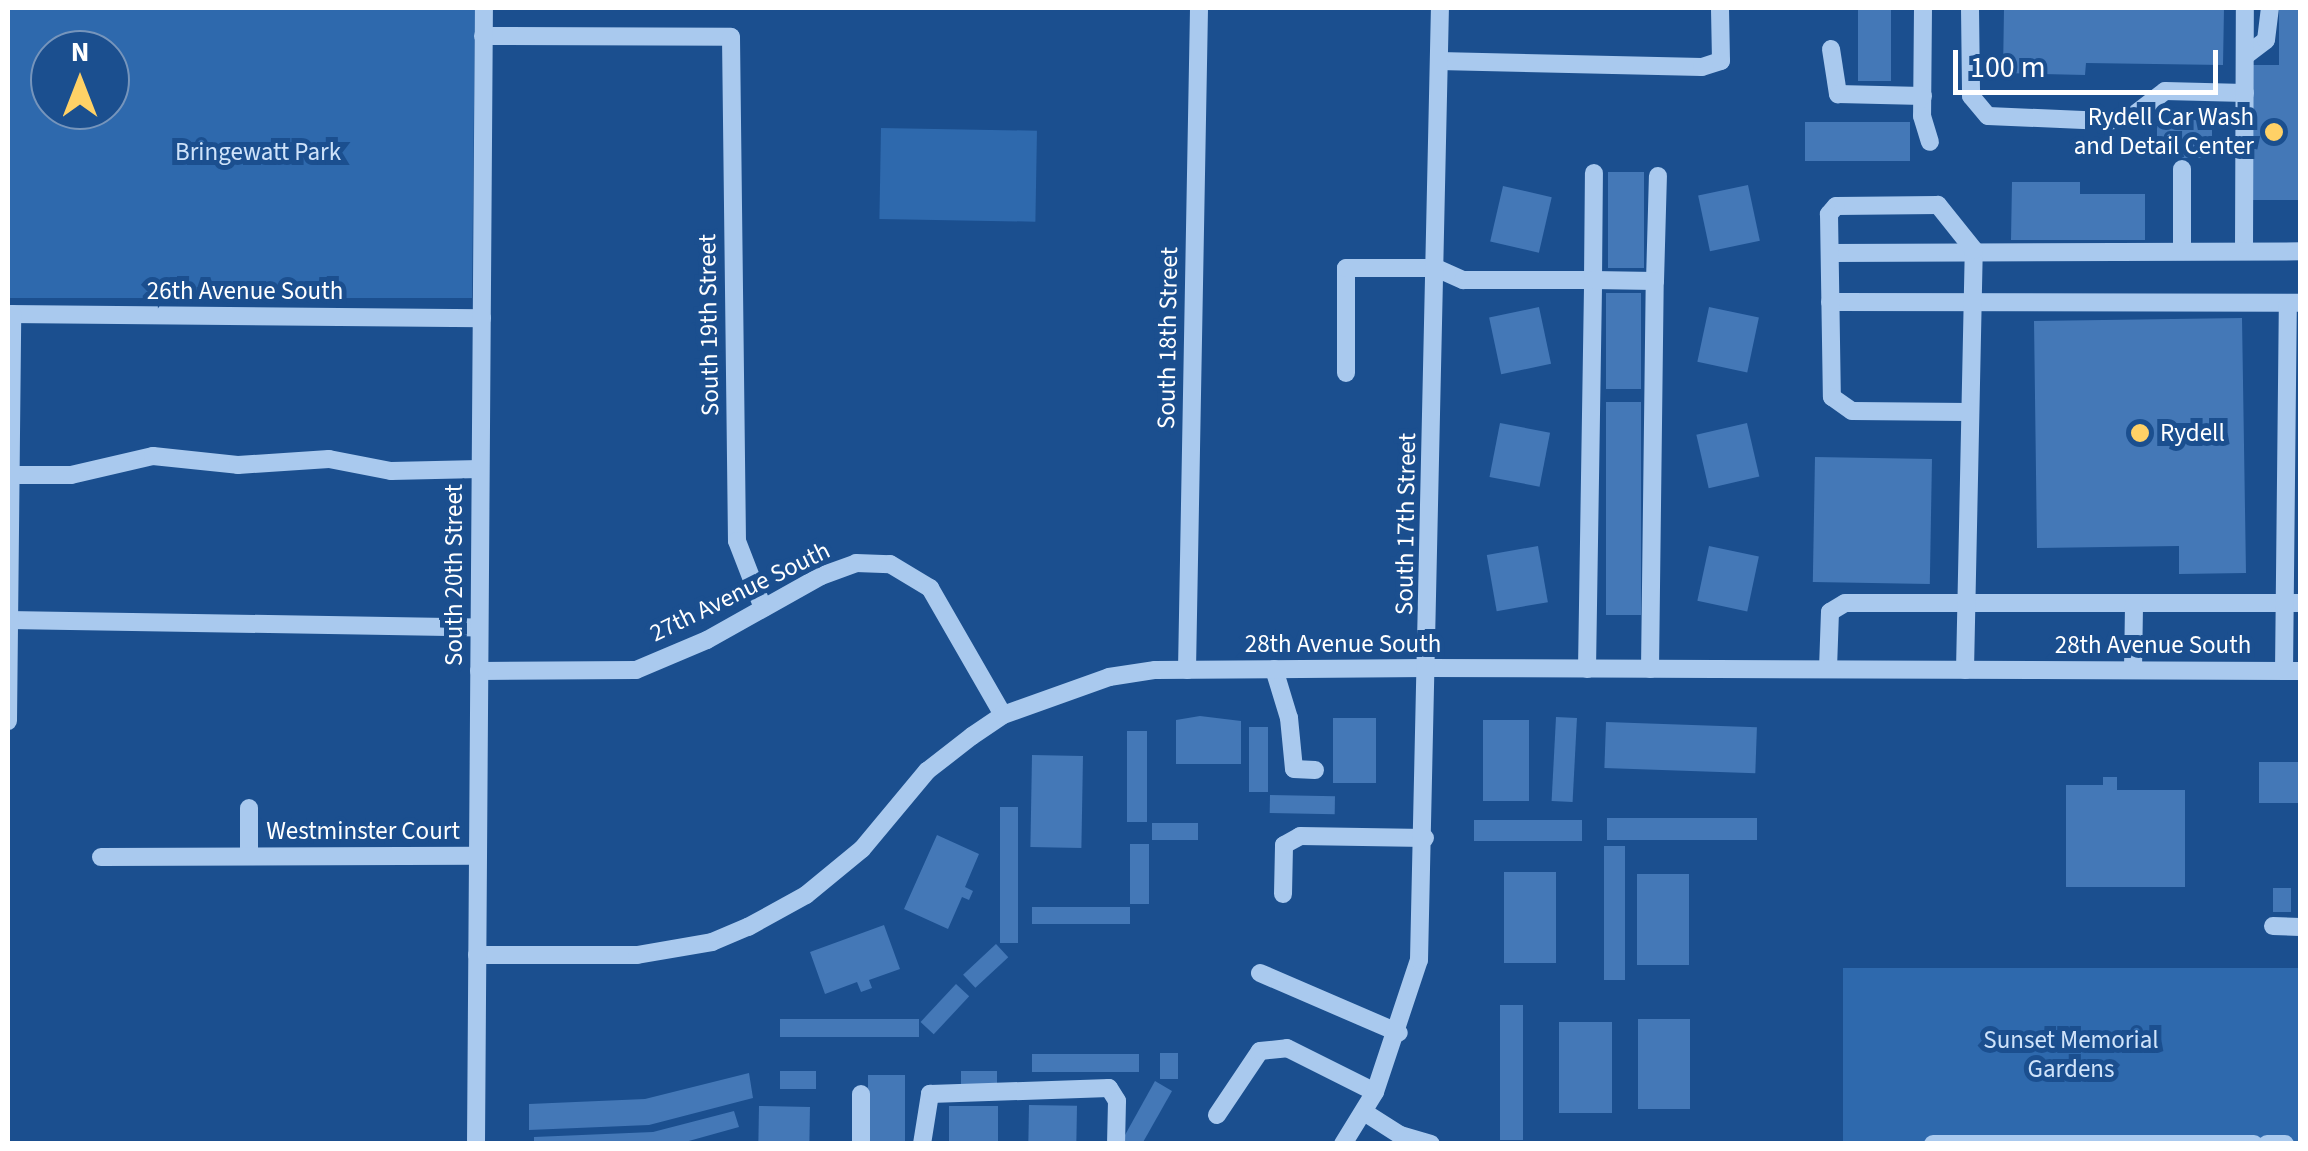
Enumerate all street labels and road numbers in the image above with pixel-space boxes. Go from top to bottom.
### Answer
street label: South 19th Street [692,234,726,416]
street label: South 18th Street [1151,247,1185,429]
street label: 26th Avenue South [147,276,343,306]
street label: South 17th Street [1389,433,1423,615]
street label: South 20th Street [439,484,469,666]
street label: 27th Avenue South [645,535,835,649]
street label: 28th Avenue South [1245,629,1441,659]
street label: 28th Avenue South [2055,630,2251,660]
street label: Westminster Court [266,816,460,846]

